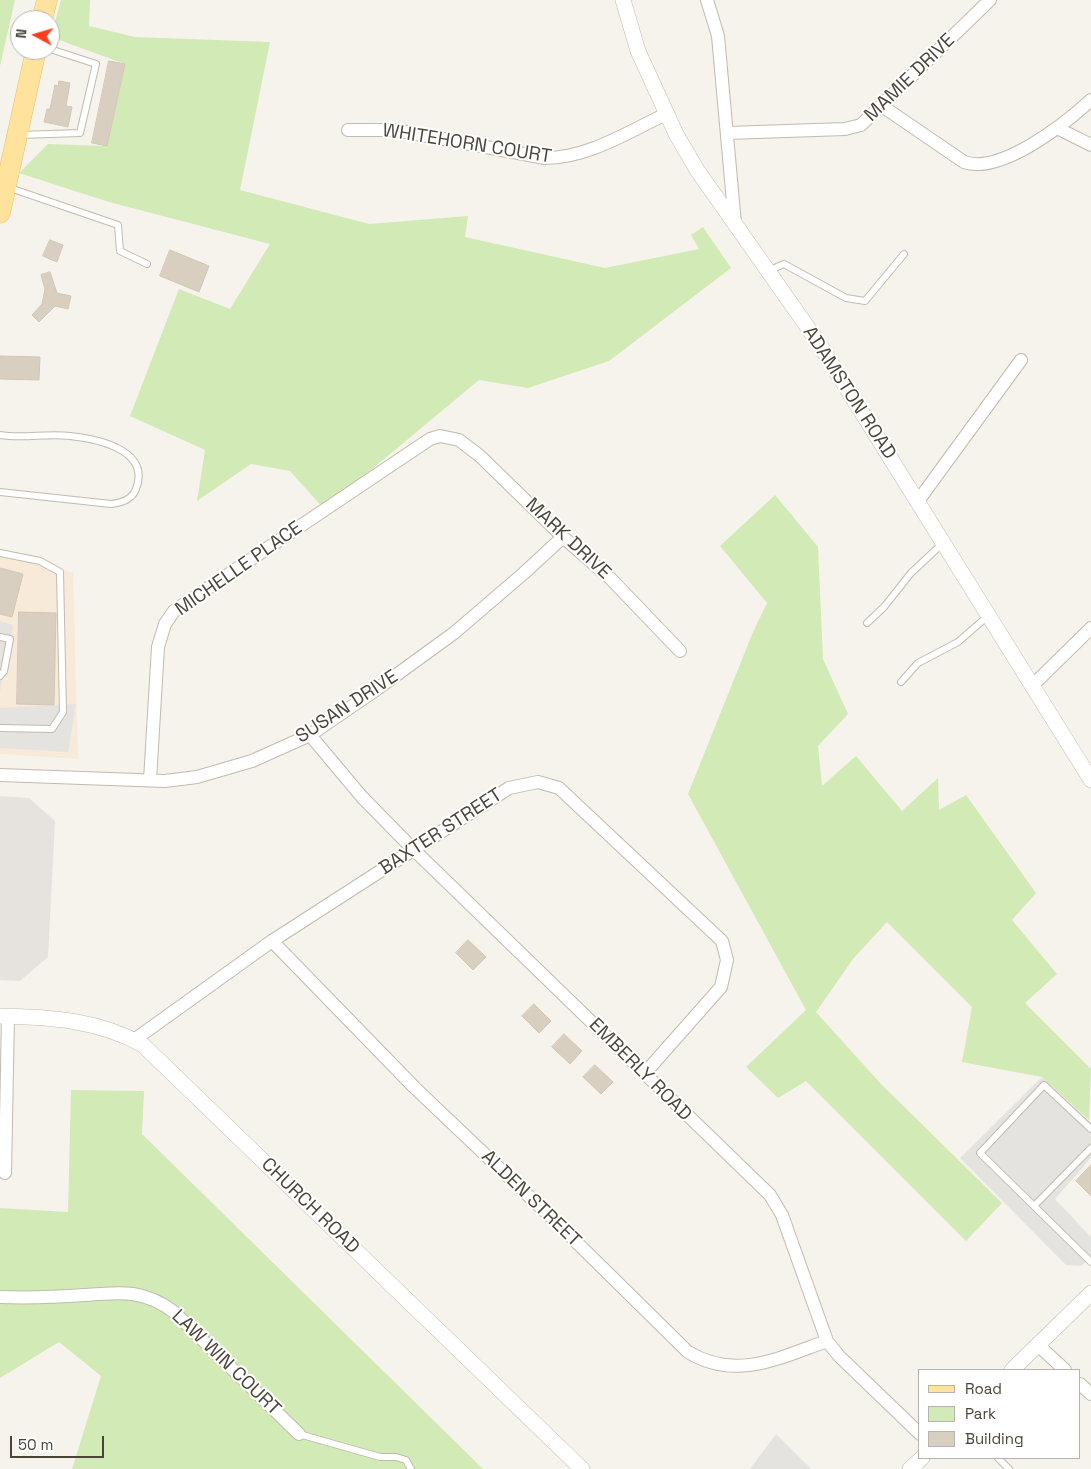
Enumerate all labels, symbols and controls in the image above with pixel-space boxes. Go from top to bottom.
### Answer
north arrow [10,10,60,60]
text: N [12,28,31,39]
street label: MAMIE DRIVE [860,29,960,127]
street label: WHITEHORN COURT [381,119,553,169]
street label: ADAMSTON ROAD [798,322,900,464]
street label: MARK DRIVE [521,494,615,584]
street label: MICHELLE PLACE [171,517,307,621]
street label: SUSAN DRIVE [292,666,402,748]
street label: BAXTER STREET [375,784,507,880]
street label: EMBERLY ROAD [584,1014,696,1126]
street label: ALDEN STREET [476,1146,586,1252]
street label: CHURCH ROAD [256,1153,364,1259]
street label: LAW WIN COURT [167,1305,285,1421]
legend [918,1369,1081,1459]
text: Road [965,1379,1002,1398]
text: Park [965,1404,996,1423]
scale bar [12,1426,106,1458]
text: Building [965,1429,1024,1448]
text: 50 m [18,1435,53,1454]

